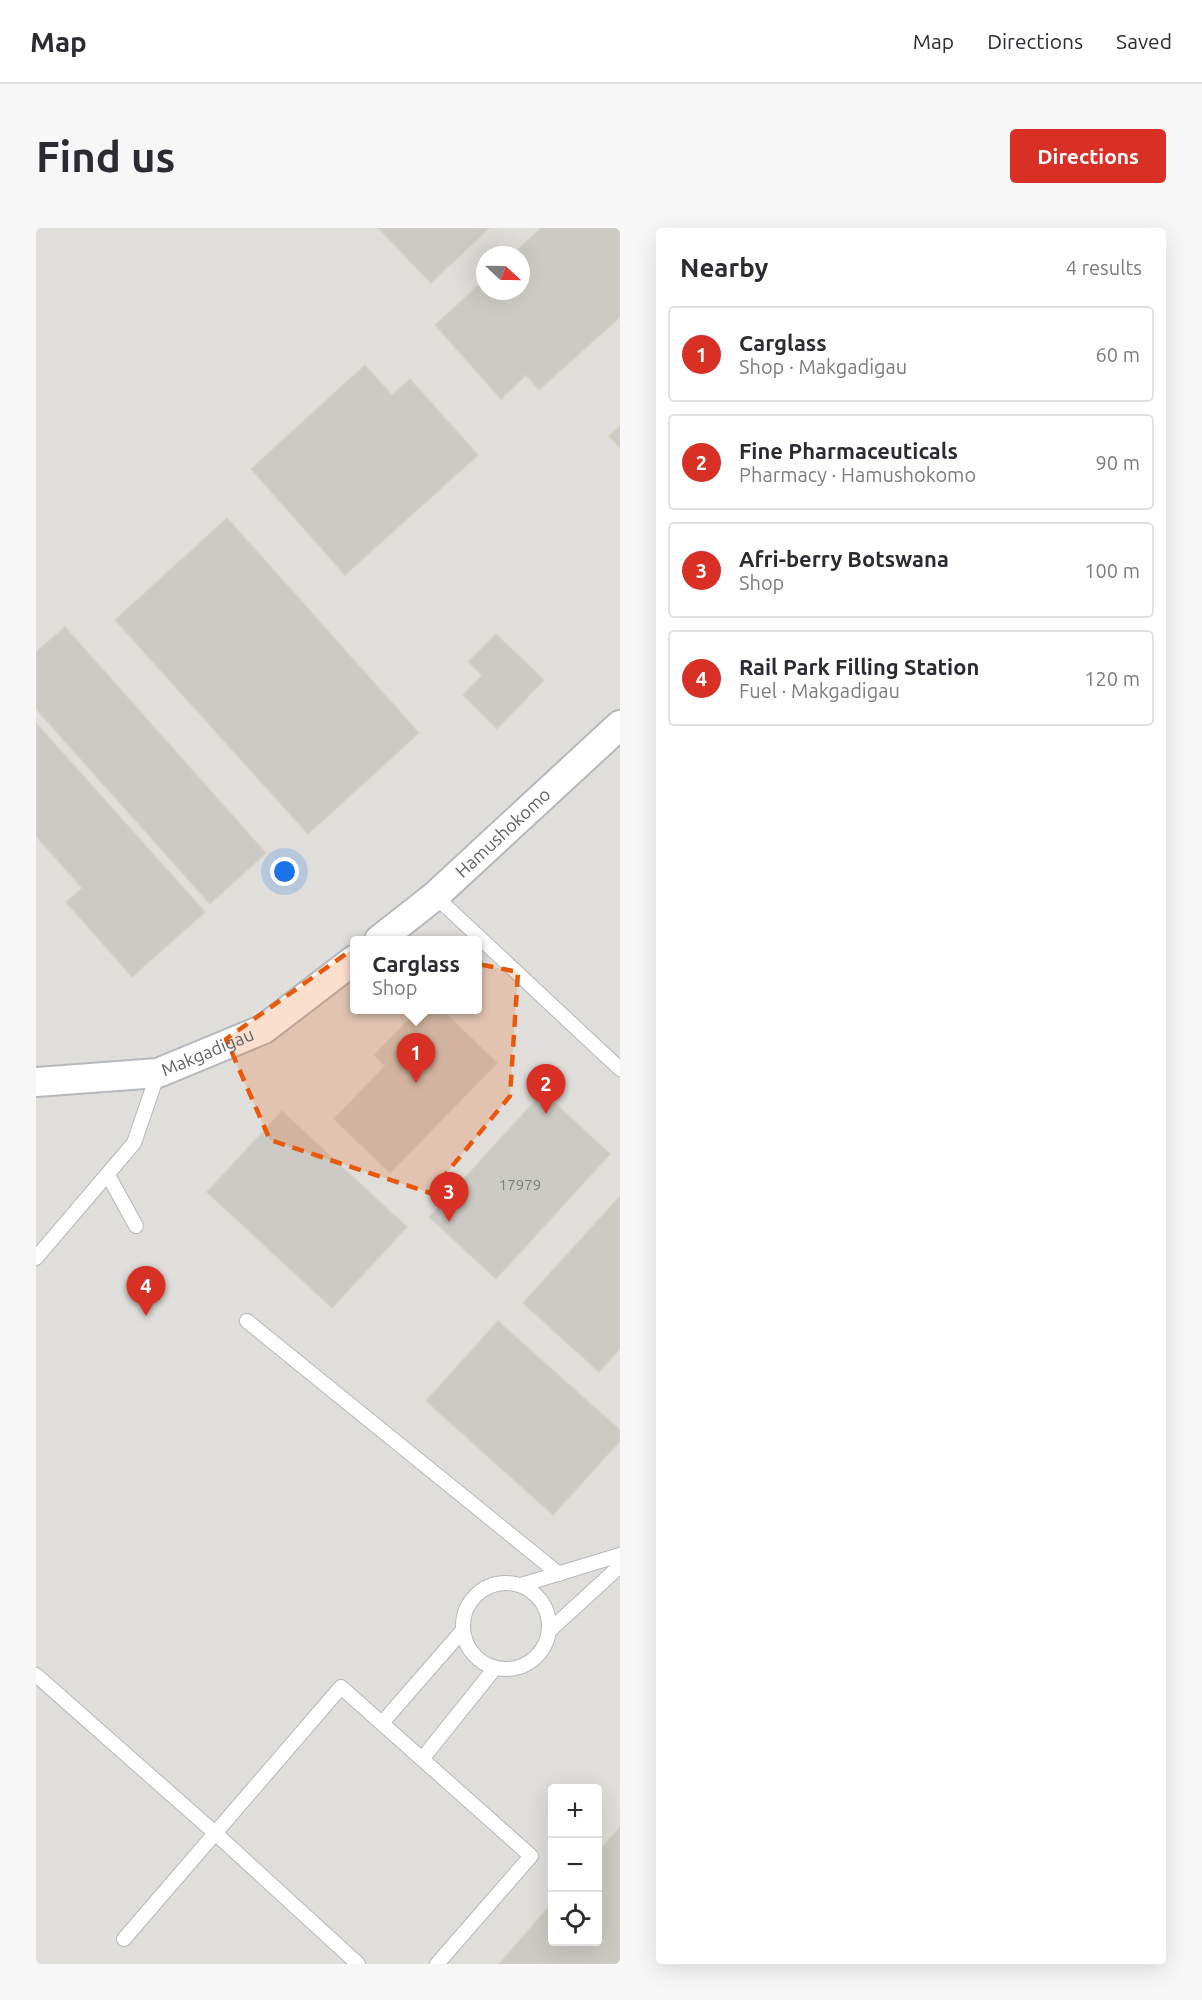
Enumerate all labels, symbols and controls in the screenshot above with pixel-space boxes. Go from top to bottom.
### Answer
text: Map [30,26,87,57]
text: Map [913,29,954,53]
text: Directions [987,29,1083,53]
text: Saved [1116,29,1172,53]
button: Directions [1010,129,1166,183]
text: Find us [36,133,175,180]
north arrow [476,246,530,300]
text: Nearby [680,253,768,282]
text: 4 results [1066,256,1142,279]
text: Carglass [739,330,827,355]
text: 1 [696,343,707,366]
text: 60 m [1096,343,1140,366]
text: Shop · Makgadigau [739,355,907,378]
text: Fine Pharmaceuticals [739,438,958,463]
text: 2 [696,451,707,474]
text: 90 m [1096,451,1140,474]
text: Pharmacy · Hamushokomo [739,463,976,486]
text: Afri-berry Botswana [739,546,949,571]
text: 3 [696,559,707,582]
text: 100 m [1084,559,1140,582]
text: Shop [739,571,784,594]
text: Rail Park Filling Station [739,654,979,679]
text: 4 [696,667,707,690]
text: 120 m [1084,667,1140,690]
text: Fuel · Makgadigau [739,679,900,702]
street label: Hamushokomo [451,784,554,881]
your location [270,857,299,886]
popup [350,936,482,1014]
text: Carglass [372,951,460,976]
text: Shop [372,976,417,999]
street label: Makgadigau [158,1023,256,1080]
pin: 1 [396,1034,436,1083]
pin: 2 [526,1064,566,1114]
pin: 3 [430,1172,468,1222]
house number: 17979 [499,1176,541,1193]
pin: 4 [126,1266,166,1316]
map controls [548,1784,602,1946]
button: + [548,1784,602,1838]
button: − [548,1838,602,1892]
button: locate [548,1892,602,1946]

